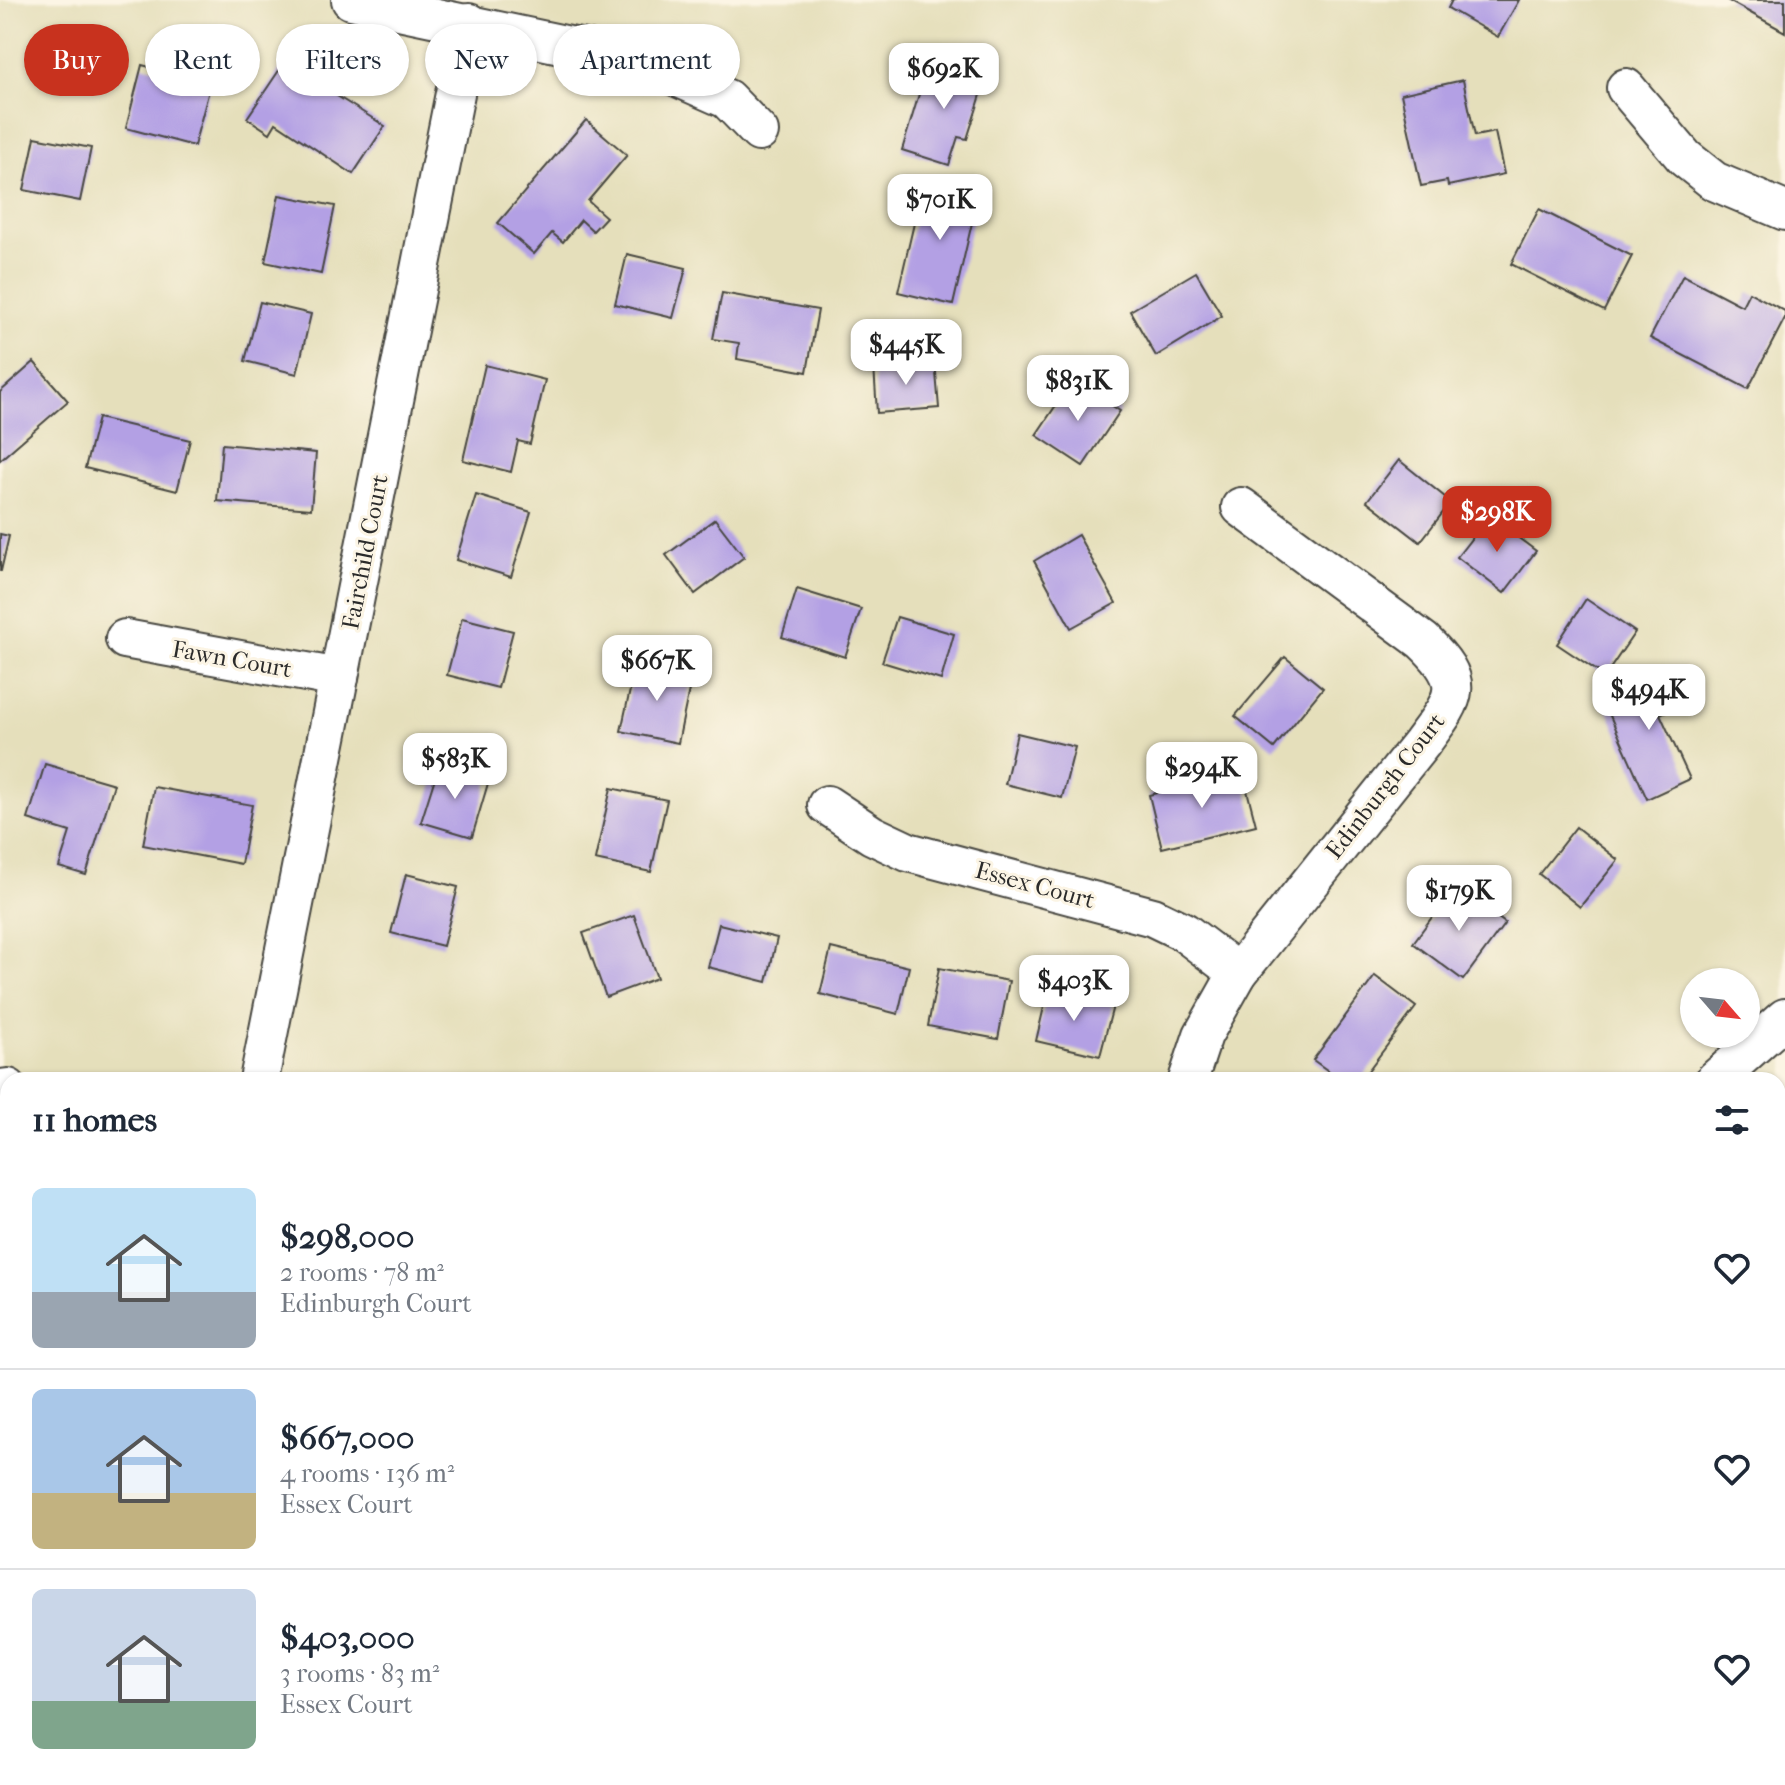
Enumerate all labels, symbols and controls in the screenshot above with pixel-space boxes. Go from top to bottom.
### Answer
chip: Buy [24,24,129,96]
chip: Rent [145,24,260,96]
chip: Filters [276,24,409,96]
chip: New [425,24,537,96]
chip: Apartment [553,24,740,96]
pin: $692K [888,43,1000,111]
text: $692K [907,53,981,84]
pin: $701K [884,174,996,242]
text: $701K [905,184,975,215]
pin: $445K [850,319,962,387]
text: $445K [869,329,943,360]
pin: $831K [1022,355,1134,423]
text: $831K [1045,365,1111,396]
street label: Fairchild Court [336,472,394,632]
pin: $298K [1441,486,1553,554]
text: $298K [1460,496,1534,527]
street label: Fawn Court [170,635,294,683]
pin: $667K [601,635,713,703]
text: $667K [620,645,694,676]
pin: $494K [1593,664,1705,732]
text: $494K [1610,674,1688,705]
street label: Edinburgh Court [1320,707,1451,864]
pin: $583K [399,733,511,801]
pin: $294K [1146,742,1258,810]
text: $583K [421,743,489,774]
text: $294K [1164,752,1240,783]
street label: Essex Court [972,856,1098,914]
pin: $179K [1403,865,1515,933]
text: $179K [1425,875,1493,906]
pin: $403K [1018,955,1130,1023]
text: $403K [1037,965,1111,996]
north arrow [1680,968,1760,1048]
map controls [1680,968,1760,1048]
icon: filters [1710,1098,1754,1142]
text: 11 homes [32,1100,157,1140]
text: $298,000 [280,1217,414,1257]
icon: home [96,1220,192,1316]
icon: heart [1710,1246,1754,1290]
text: 2 rooms · 78 m² [280,1257,444,1288]
text: Edinburgh Court [280,1288,471,1319]
text: $667,000 [280,1418,414,1458]
icon: home [96,1421,192,1517]
icon: heart [1710,1447,1754,1491]
text: 4 rooms · 136 m² [280,1458,454,1489]
text: Essex Court [280,1489,413,1520]
text: $403,000 [280,1618,415,1658]
icon: home [96,1621,192,1717]
icon: heart [1710,1647,1754,1691]
text: 3 rooms · 83 m² [280,1658,439,1689]
text: Essex Court [280,1689,413,1720]

